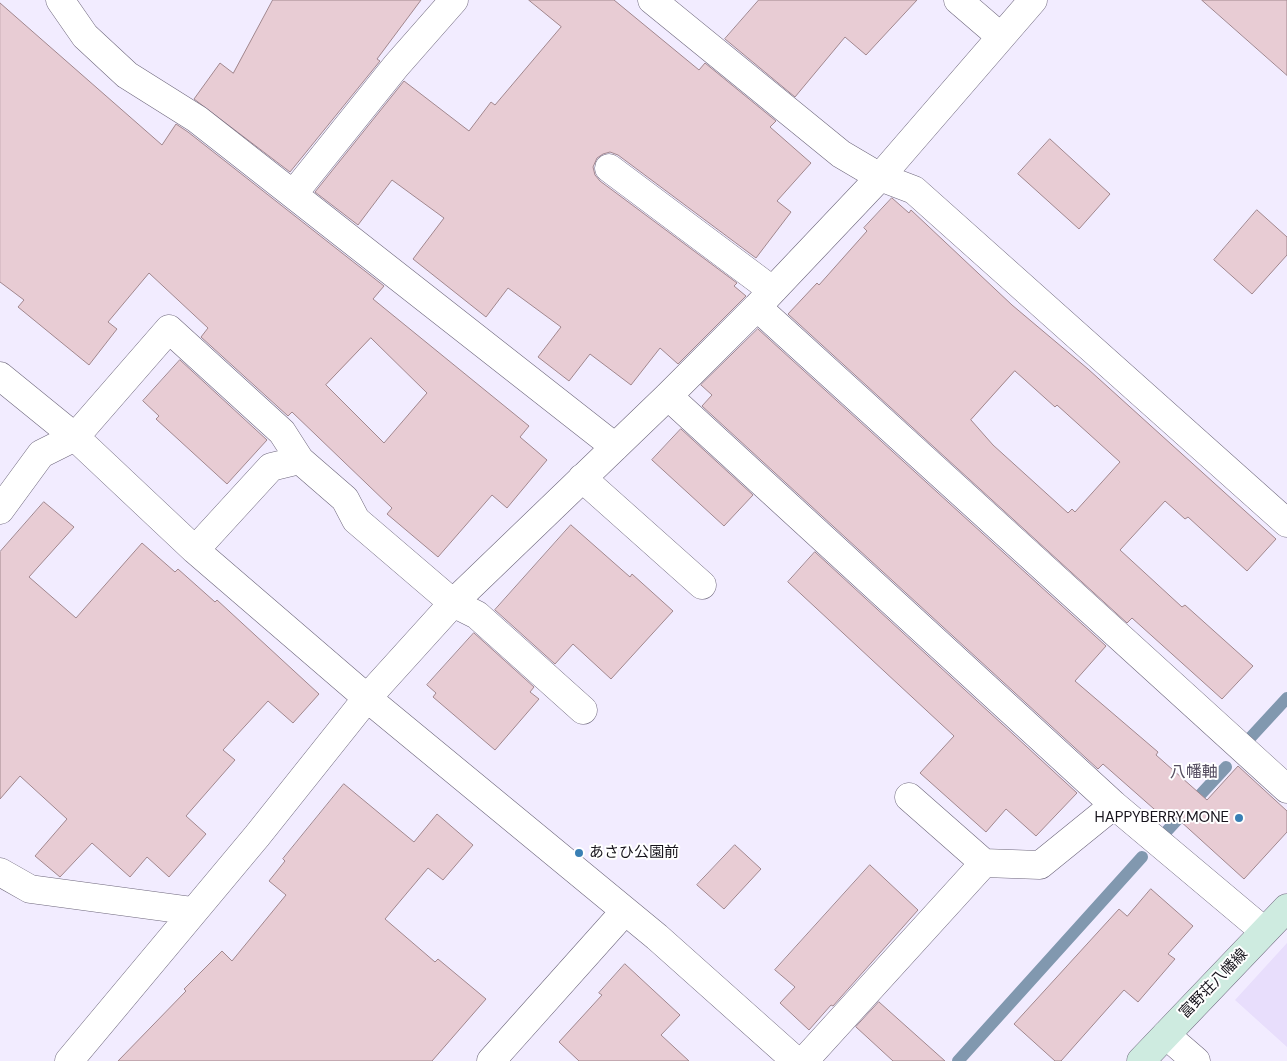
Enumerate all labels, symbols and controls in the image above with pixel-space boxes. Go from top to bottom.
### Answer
district label: 八幡軸 [1170,763,1218,783]
place label: HAPPYBERRY.MONE [1095,809,1229,827]
marker: HAPPYBERRY.MONE [1233,812,1245,824]
place label: あさひ公園前 [589,844,679,862]
marker: あさひ公園前 [573,847,585,859]
street label: 富野荘八幡線 [1176,945,1252,1023]

